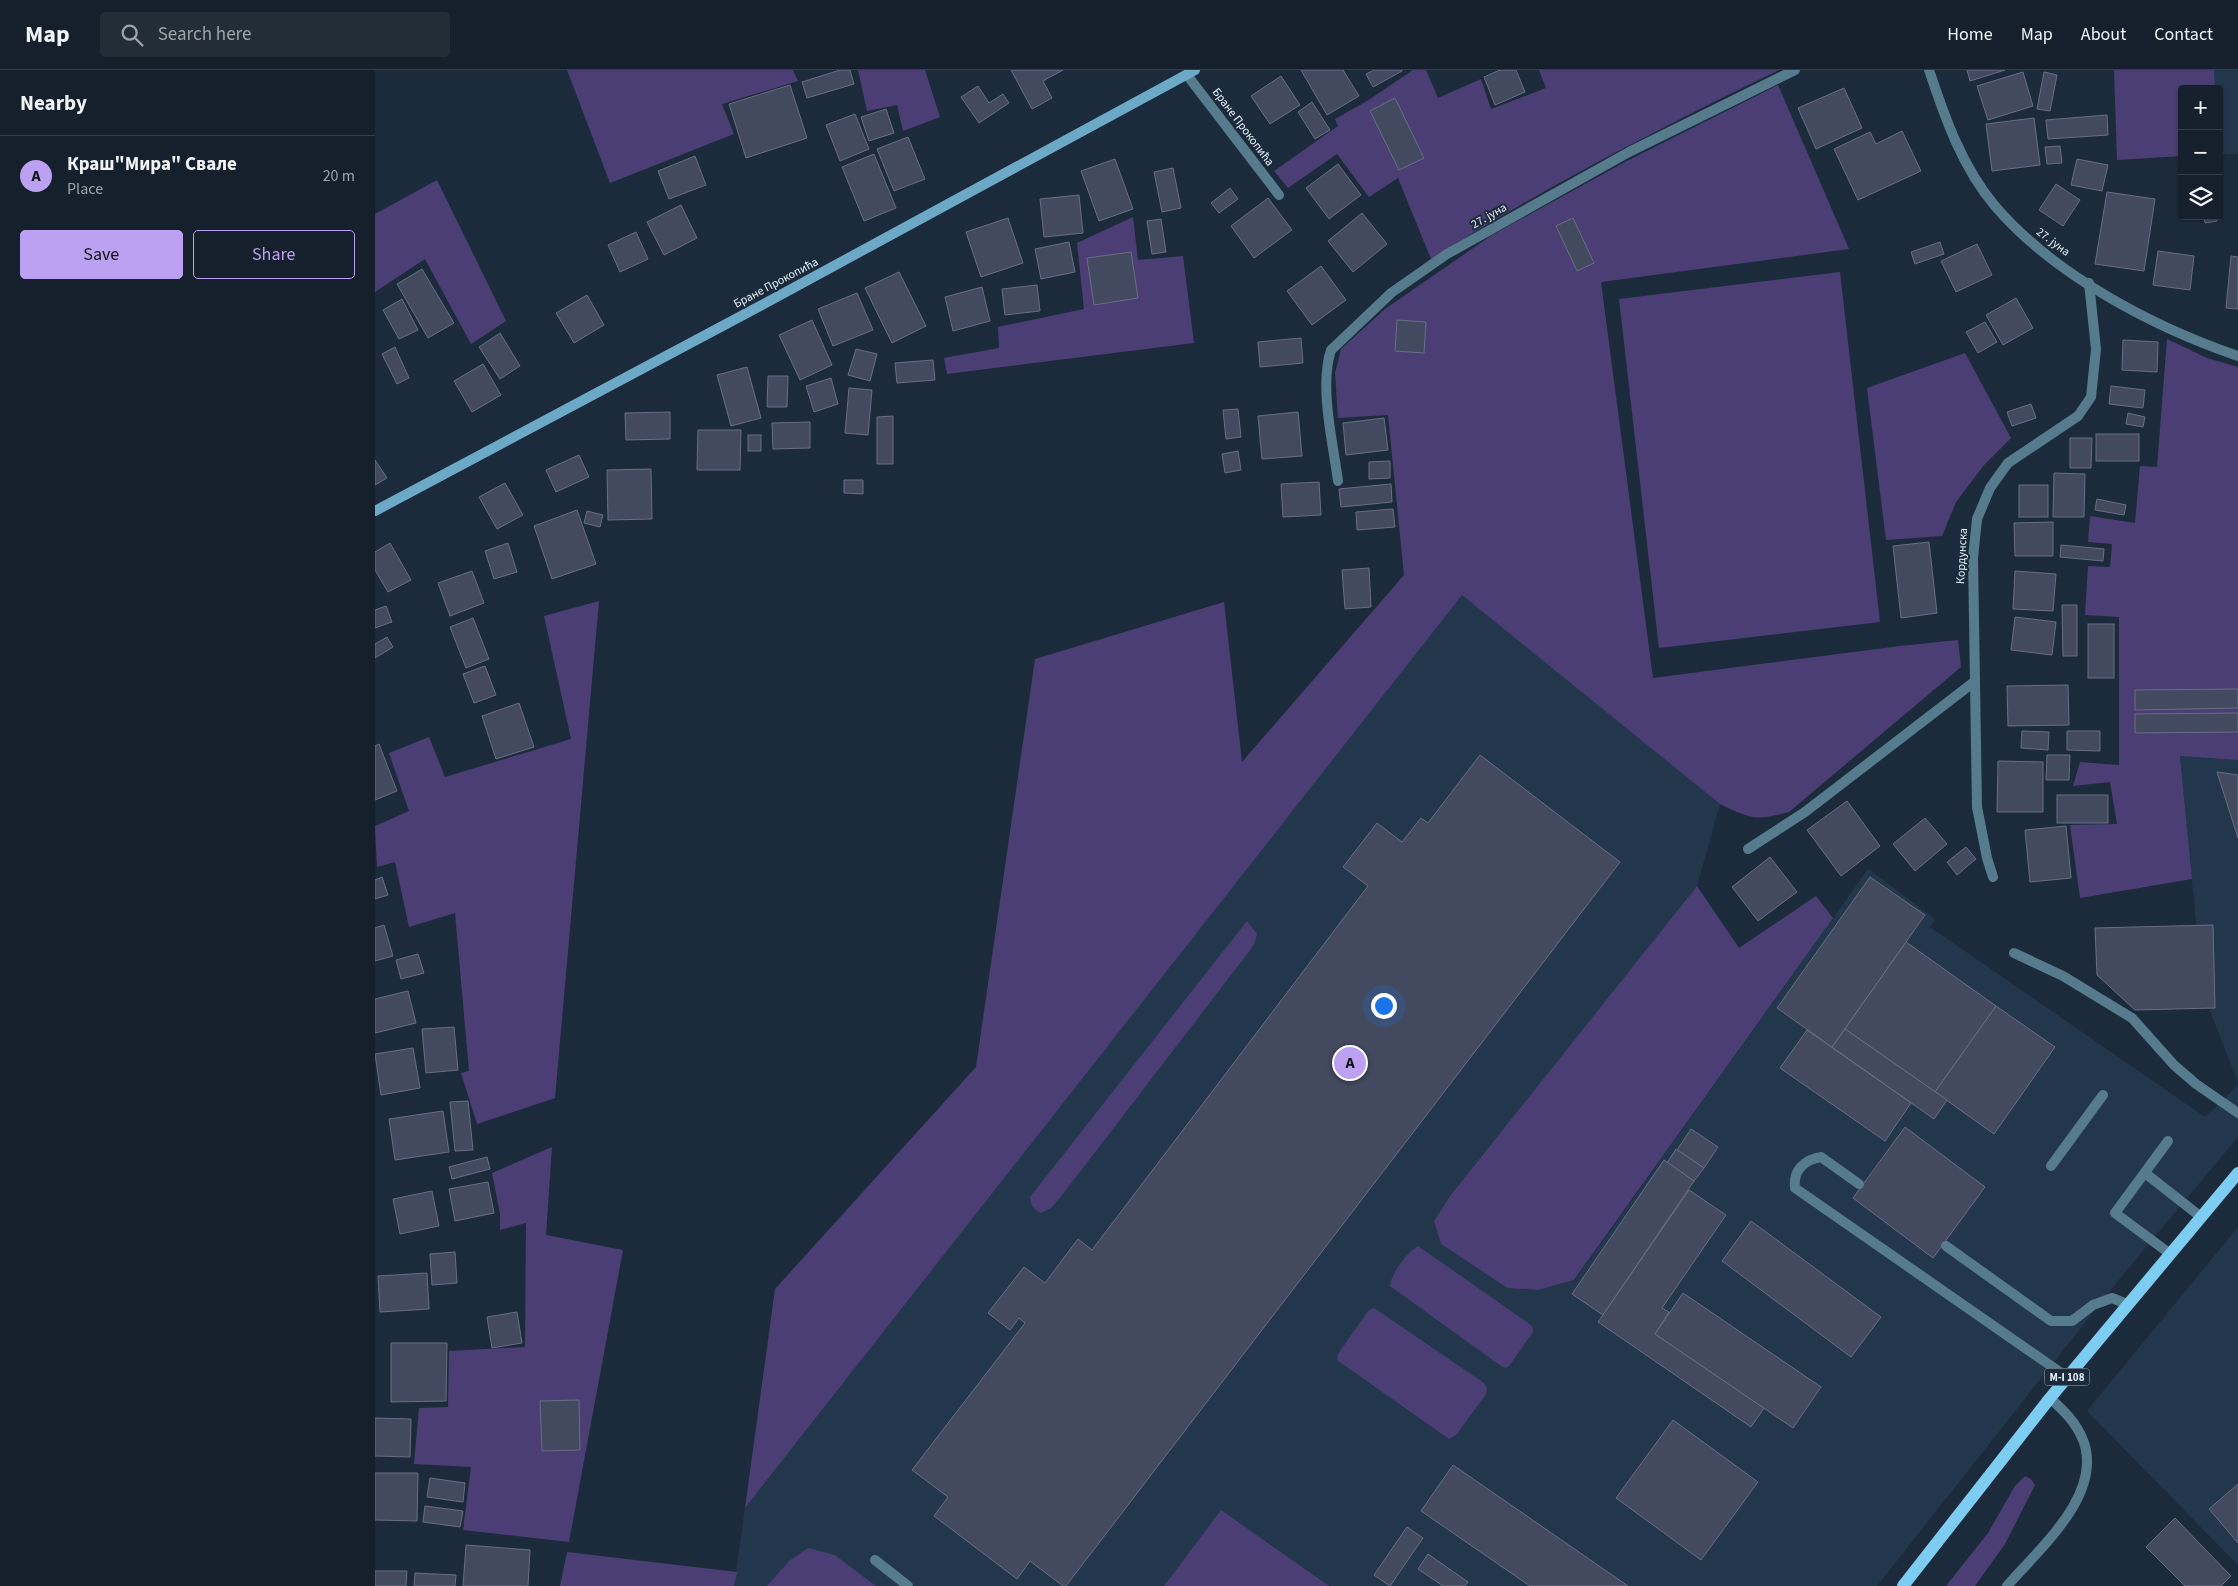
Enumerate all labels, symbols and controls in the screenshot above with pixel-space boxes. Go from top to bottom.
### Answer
search box [100,12,450,57]
text: Map [25,17,70,52]
icon: search [118,21,146,49]
text: Search here [158,21,251,48]
text: Home [1947,22,1993,47]
text: Map [2021,22,2053,47]
text: About [2081,22,2126,47]
text: Contact [2154,22,2213,47]
street label: Бране Прокопића [1208,84,1278,170]
map controls [2178,85,2223,220]
button: + [2178,85,2223,130]
text: Nearby [20,88,87,118]
button: − [2178,130,2223,175]
text: Краш"Мира" Свале [67,151,237,178]
text: A [31,165,41,187]
text: 20 m [323,165,355,187]
button: layers [2178,175,2223,220]
text: Place [67,178,103,200]
street label: 27. јуна [1468,199,1510,233]
street label: 27. јуна [2032,224,2074,260]
button: Save [20,230,183,279]
button: Share [193,230,355,279]
street label: Бране Прокопића [731,254,821,312]
street label: Кордунска [1952,528,1972,584]
your location [1371,993,1397,1019]
pin: A [1334,1044,1366,1082]
road number: M-I 108 [2045,1368,2089,1385]

